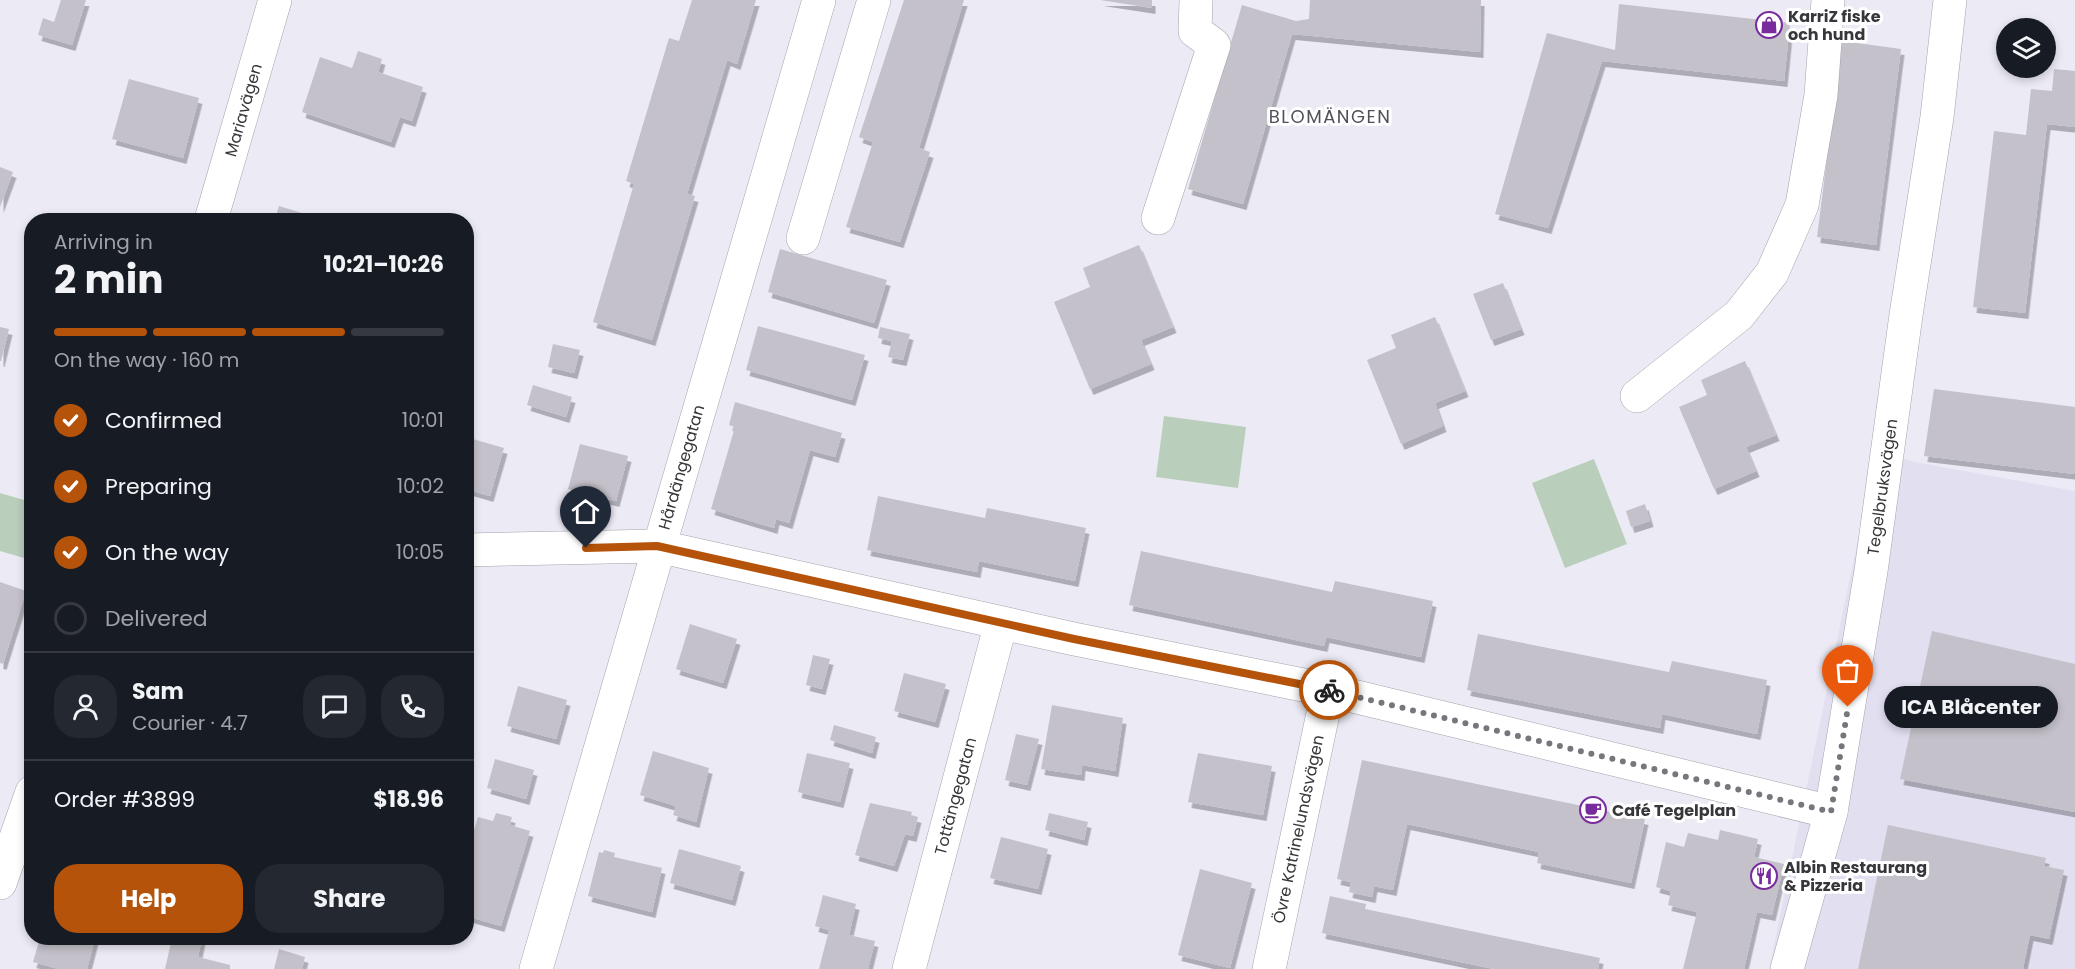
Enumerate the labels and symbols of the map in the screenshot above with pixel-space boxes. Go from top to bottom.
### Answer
place label: KarriZ fiske och hund [1788,5,1881,46]
shop icon: KarriZ fiske och hund [1754,10,1784,40]
street label: Mariavägen [219,61,268,159]
district label: BLOMÄNGEN [1269,104,1391,129]
street label: Hårdängegatan [653,402,710,532]
street label: Tegelbruksvägen [1862,417,1903,557]
pin [560,486,611,548]
pin [1822,645,1873,707]
courier [1299,660,1359,720]
callout: ICA Blåcenter [1884,686,2058,728]
street label: Övre Katrinelundsvägen [1267,733,1330,926]
street label: Tottängegatan [929,735,982,857]
cafe icon: Café Tegelplan [1578,795,1608,825]
place label: Café Tegelplan [1612,799,1736,822]
place label: Albin Restaurang & Pizzeria [1784,856,1927,897]
restaurant icon: Albin Restaurang & Pizzeria [1749,861,1779,891]

